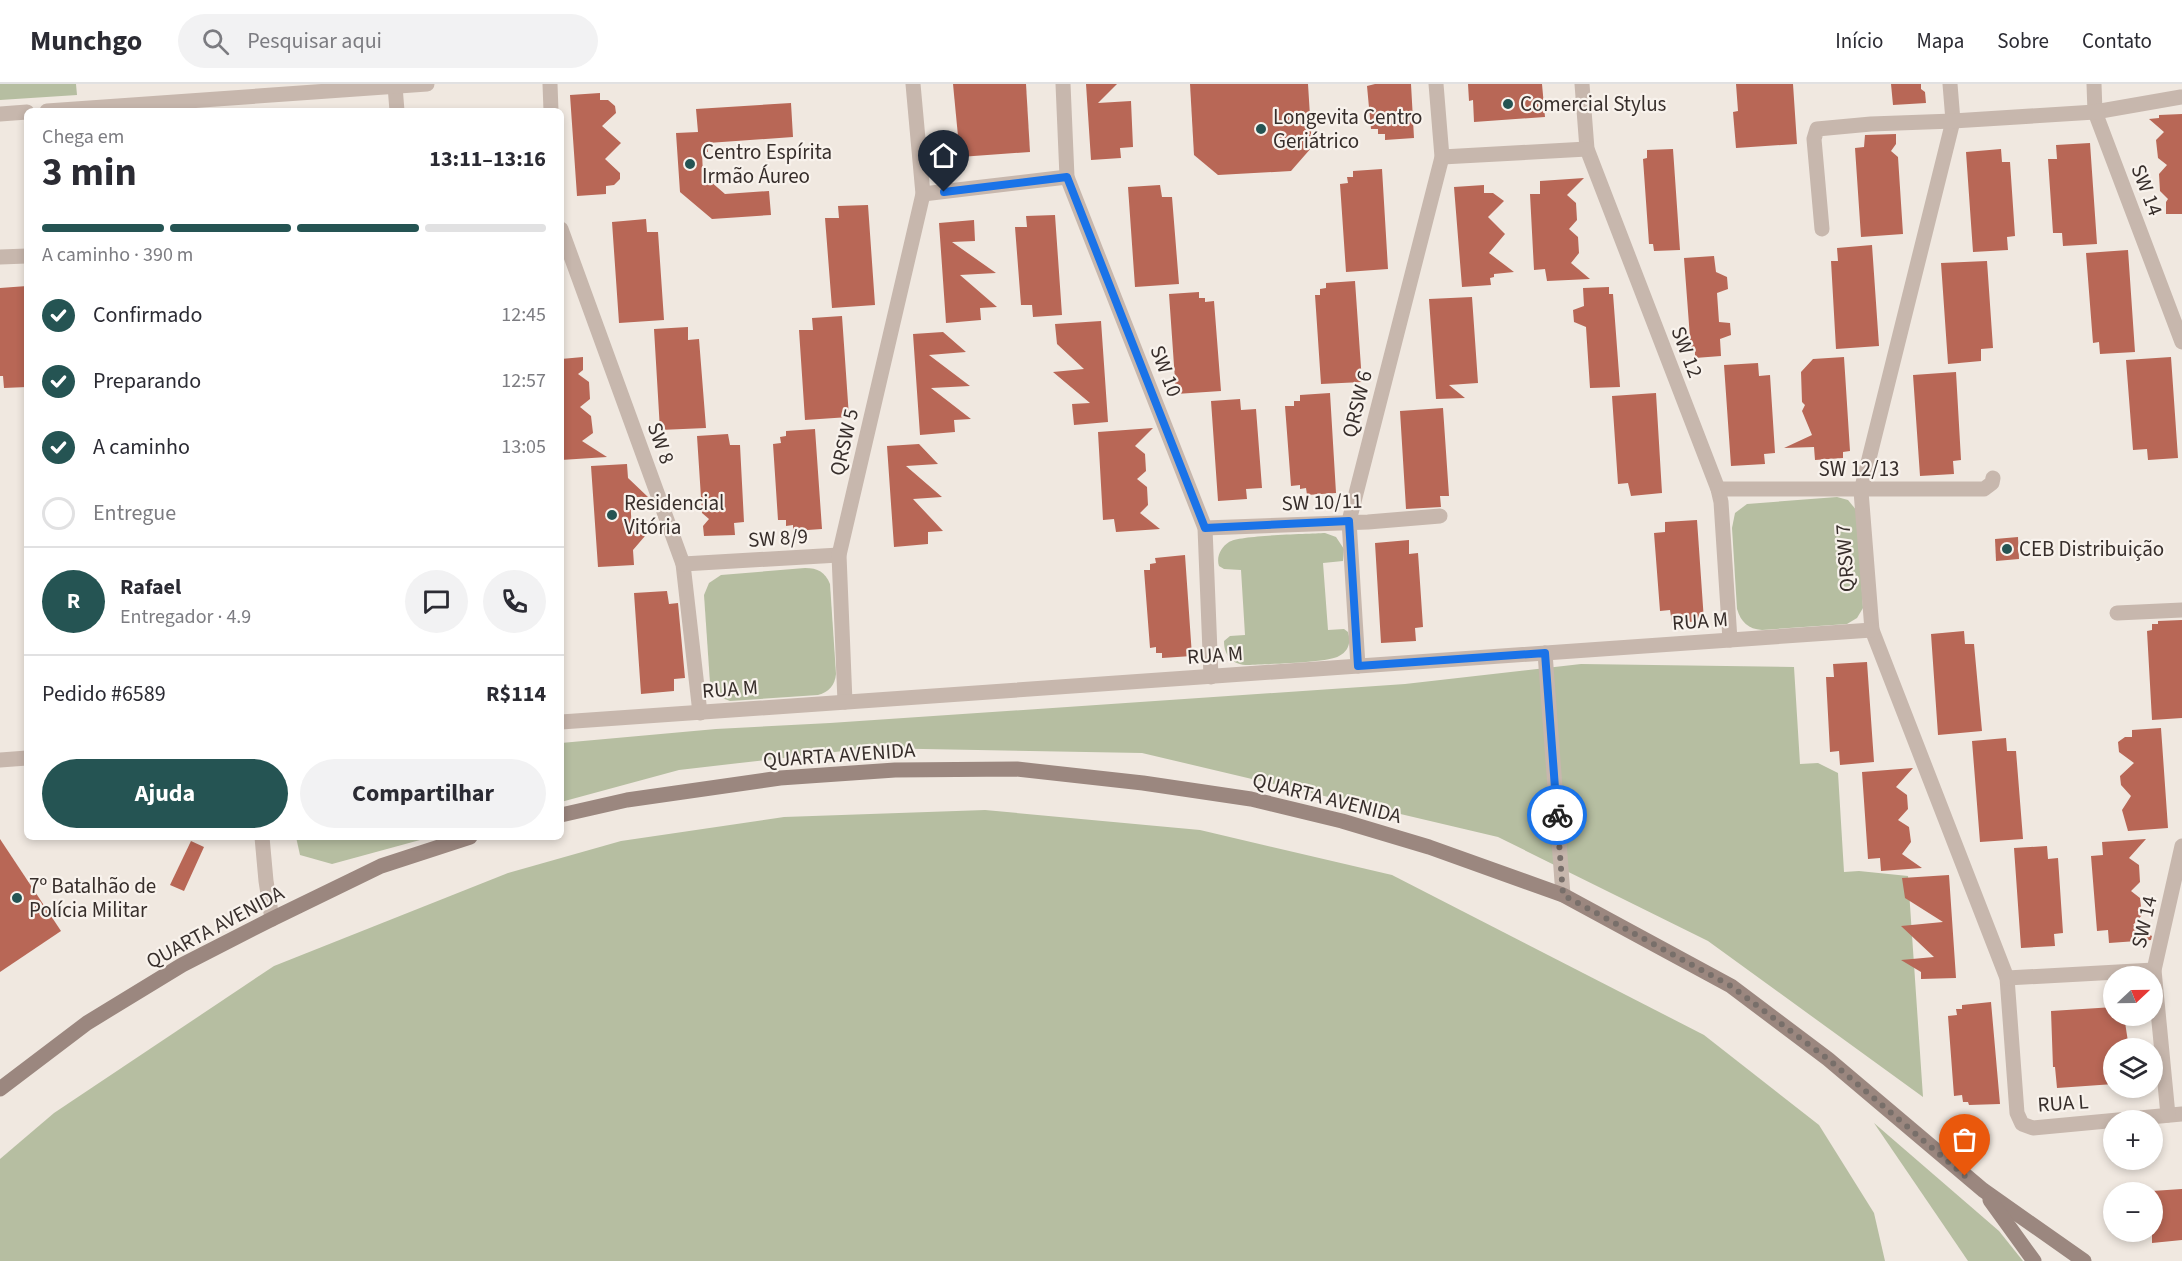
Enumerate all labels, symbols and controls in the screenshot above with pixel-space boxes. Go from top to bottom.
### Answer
search box [178,14,598,68]
text: Munchgo [30,21,142,61]
icon: search [199,25,232,58]
text: Pesquisar aqui [247,25,382,57]
text: Início [1835,26,1883,56]
text: Mapa [1916,26,1964,56]
text: Sobre [1997,26,2049,56]
text: Contato [2082,26,2152,56]
place label: Comercial Stylus [1520,89,1667,119]
marker: Comercial Stylus [1501,97,1515,111]
place label: Longevita Centro Geriátrico [1273,102,1423,156]
marker: Longevita Centro Geriátrico [1254,122,1268,136]
text: Chega em [42,123,124,151]
pin [918,130,969,192]
place label: Centro Espírita Irmão Áureo [702,137,832,191]
icon: home [927,139,960,172]
text: 13:11–13:16 [429,143,546,175]
text: 3 min [42,145,137,201]
marker: Centro Espírita Irmão Áureo [683,157,697,171]
street label: SW 14 [2124,160,2170,220]
text: A caminho · 390 m [42,241,193,269]
icon: check [42,299,75,332]
text: Confirmado [93,299,202,331]
text: 12:45 [501,301,546,329]
street label: SW 12 [1664,322,1710,382]
street label: SW 10 [1143,341,1189,401]
icon: check [42,365,75,398]
text: Preparando [93,365,201,397]
text: 12:57 [501,367,546,395]
street label: QRSW 6 [1334,367,1380,441]
street label: QRSW 5 [822,406,866,478]
street label: SW 8 [640,418,682,468]
icon: check [42,431,75,464]
text: A caminho [93,431,190,463]
text: 13:05 [501,433,546,461]
street label: SW 12/13 [1818,454,1900,484]
street label: SW 10/11 [1281,486,1363,518]
place label: Residencial Vitória [624,488,724,542]
text: Entregue [93,497,176,529]
marker: Residencial Vitória [605,508,619,522]
street label: SW 8/9 [747,521,809,555]
street label: QRSW 7 [1828,523,1862,593]
place label: CEB Distribuição [2019,534,2164,564]
marker: CEB Distribuição [2000,542,2014,556]
button: chat [405,570,468,633]
button: phone [483,570,546,633]
text: Rafael [120,571,181,603]
text: R [67,585,80,617]
text: Entregador · 4.9 [120,603,251,631]
street label: RUA M [1671,604,1729,638]
street label: RUA M [1186,638,1244,672]
street label: RUA M [701,672,759,706]
text: Pedido #6589 [42,678,166,710]
text: R$114 [486,678,546,710]
street label: QUARTA AVENIDA [762,735,917,775]
button: Ajuda [42,759,288,828]
button: Compartilhar [300,759,546,828]
street label: QUARTA AVENIDA [1249,765,1405,831]
courier [1527,785,1587,845]
icon: bike [1541,799,1574,832]
place label: 7º Batalhão de Polícia Militar [29,871,156,925]
street label: QUARTA AVENIDA [141,878,290,976]
marker: 7º Batalhão de Polícia Militar [10,891,24,905]
street label: SW 14 [2123,893,2165,951]
north arrow [2103,966,2163,1026]
map controls [2103,966,2163,1242]
button: layers [2103,1038,2163,1098]
street label: RUA L [2037,1086,2089,1120]
button: + [2103,1110,2163,1170]
pin [1939,1114,1990,1176]
icon: bag [1948,1123,1981,1156]
button: − [2103,1182,2163,1242]

